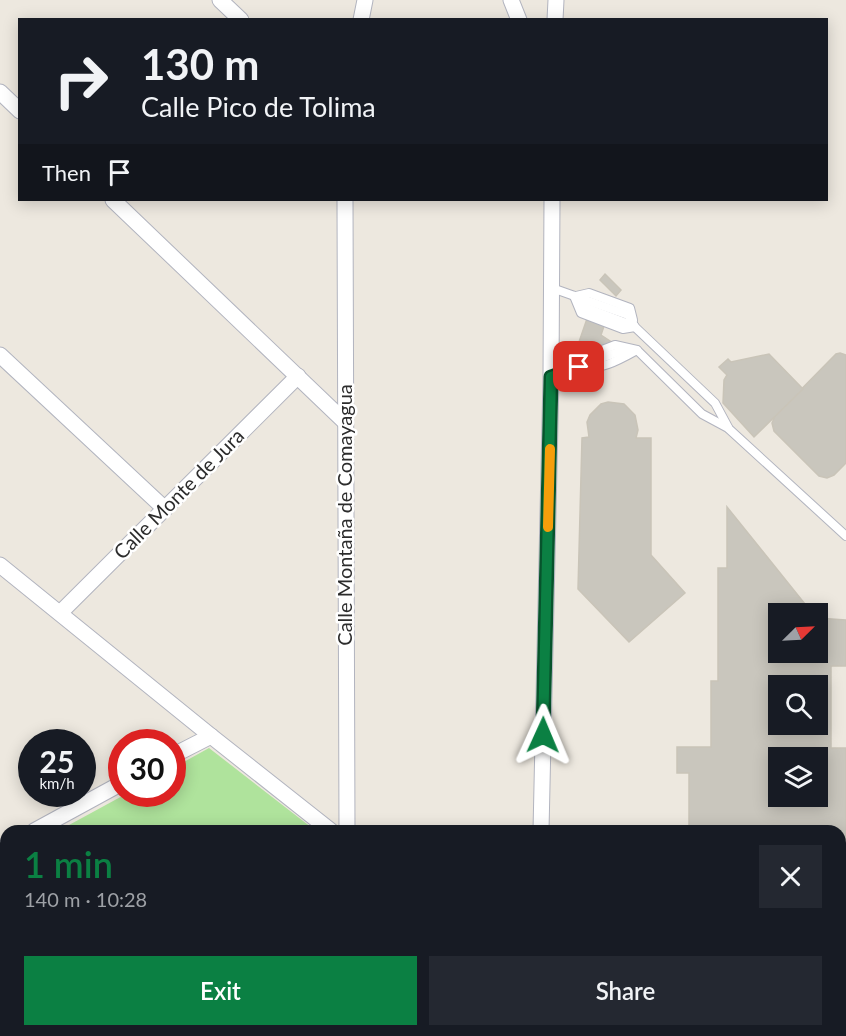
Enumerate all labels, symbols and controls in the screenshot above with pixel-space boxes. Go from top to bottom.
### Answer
text: 130 m [141,39,259,89]
icon: right [42,42,120,120]
text: Calle Pico de Tolima [141,90,376,123]
icon: arrive [103,156,136,189]
text: Then [42,159,91,186]
pin [553,341,604,392]
icon: arrive [562,350,595,383]
street label: Calle Montaña de Comayagua [332,384,356,646]
street label: Calle Monte de Jura [108,423,248,563]
north arrow [768,603,828,663]
map controls [768,603,828,807]
button: search [768,675,828,735]
position arrow [511,703,575,767]
speed limit sign: 30 [108,729,186,807]
text: 25 [40,743,74,779]
button: layers [768,747,828,807]
text: km/h [39,774,75,792]
text: 1 min [24,842,113,886]
button: close [759,845,822,908]
text: 140 m · 10:28 [24,887,147,911]
button: Exit [24,956,417,1025]
button: Share [429,956,822,1025]

